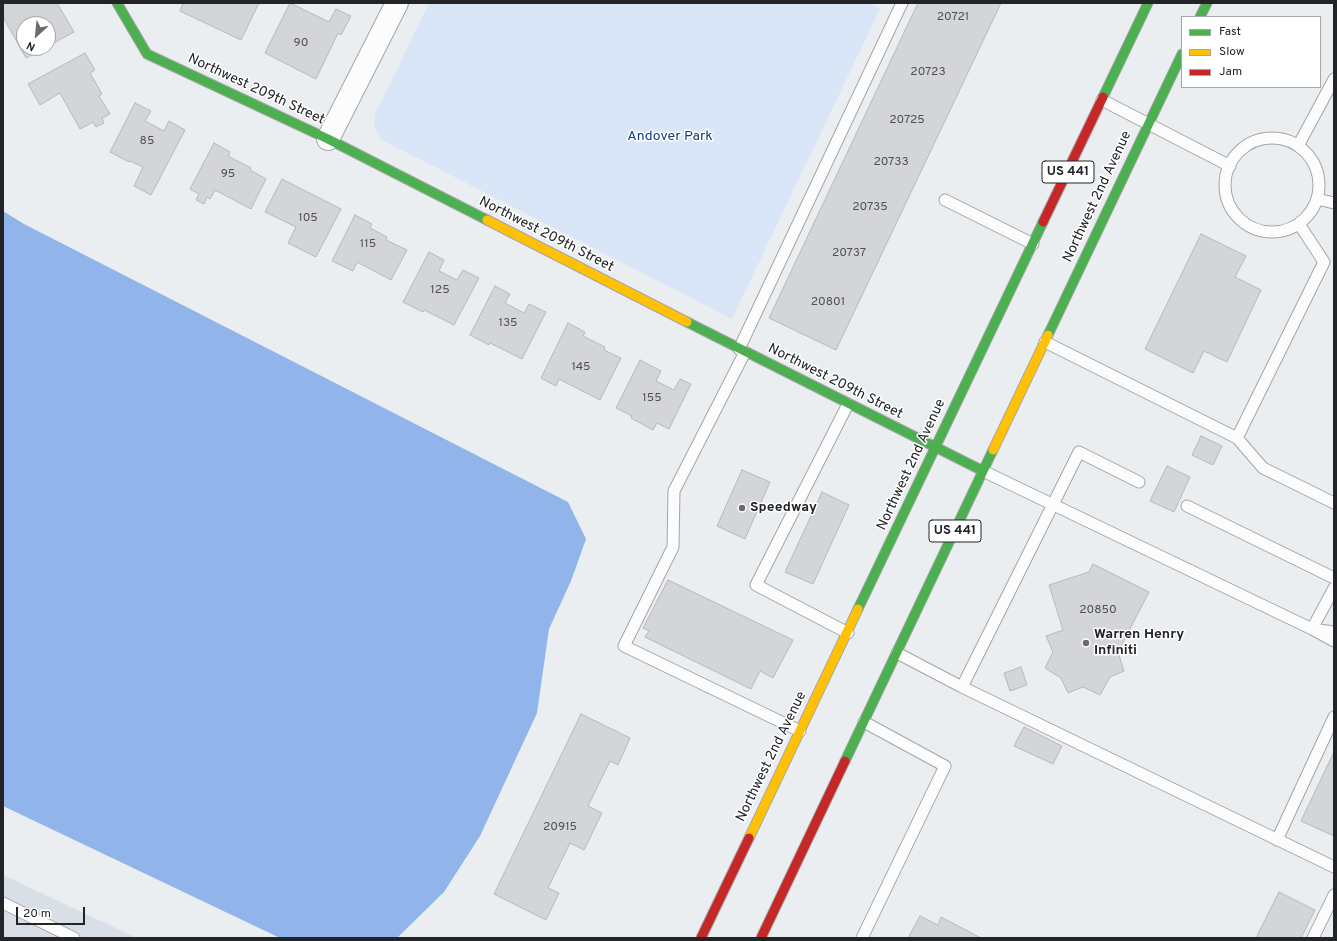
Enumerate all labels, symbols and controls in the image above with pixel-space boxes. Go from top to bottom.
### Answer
house number: 20721 [937,11,969,25]
north arrow [16,16,56,56]
legend [1181,16,1321,88]
text: Fast [1219,24,1241,40]
house number: 90 [294,37,308,51]
text: N [24,38,38,54]
text: Slow [1219,44,1245,60]
street label: Northwest 209th Street [185,51,327,129]
text: Jam [1219,64,1242,80]
house number: 20723 [910,66,946,80]
house number: 20725 [889,114,925,128]
park label: Andover Park [627,129,713,145]
street label: Northwest 2nd Avenue [1060,129,1136,265]
house number: 85 [140,135,154,149]
house number: 20733 [873,156,909,170]
road number: US 441 [1042,161,1094,183]
house number: 95 [221,168,235,182]
street label: Northwest 209th Street [476,194,616,276]
house number: 20735 [852,201,888,215]
house number: 105 [298,212,318,226]
house number: 115 [360,238,376,252]
house number: 20737 [832,247,866,261]
house number: 125 [430,284,450,298]
house number: 20801 [811,296,845,310]
house number: 135 [498,317,518,331]
street label: Northwest 209th Street [765,341,905,423]
house number: 145 [571,361,591,375]
house number: 155 [642,392,662,406]
street label: Northwest 2nd Avenue [874,397,950,533]
place label: Speedway [750,500,817,516]
marker: Speedway [737,503,747,513]
road number: US 441 [929,520,981,542]
house number: 20850 [1079,604,1117,618]
place label: Warren Henry Infiniti [1094,627,1184,660]
marker: Warren Henry Infiniti [1081,638,1091,648]
street label: Northwest 2nd Avenue [733,689,811,825]
house number: 20915 [543,821,577,835]
scale bar [18,899,87,925]
text: 20 m [23,906,51,922]

